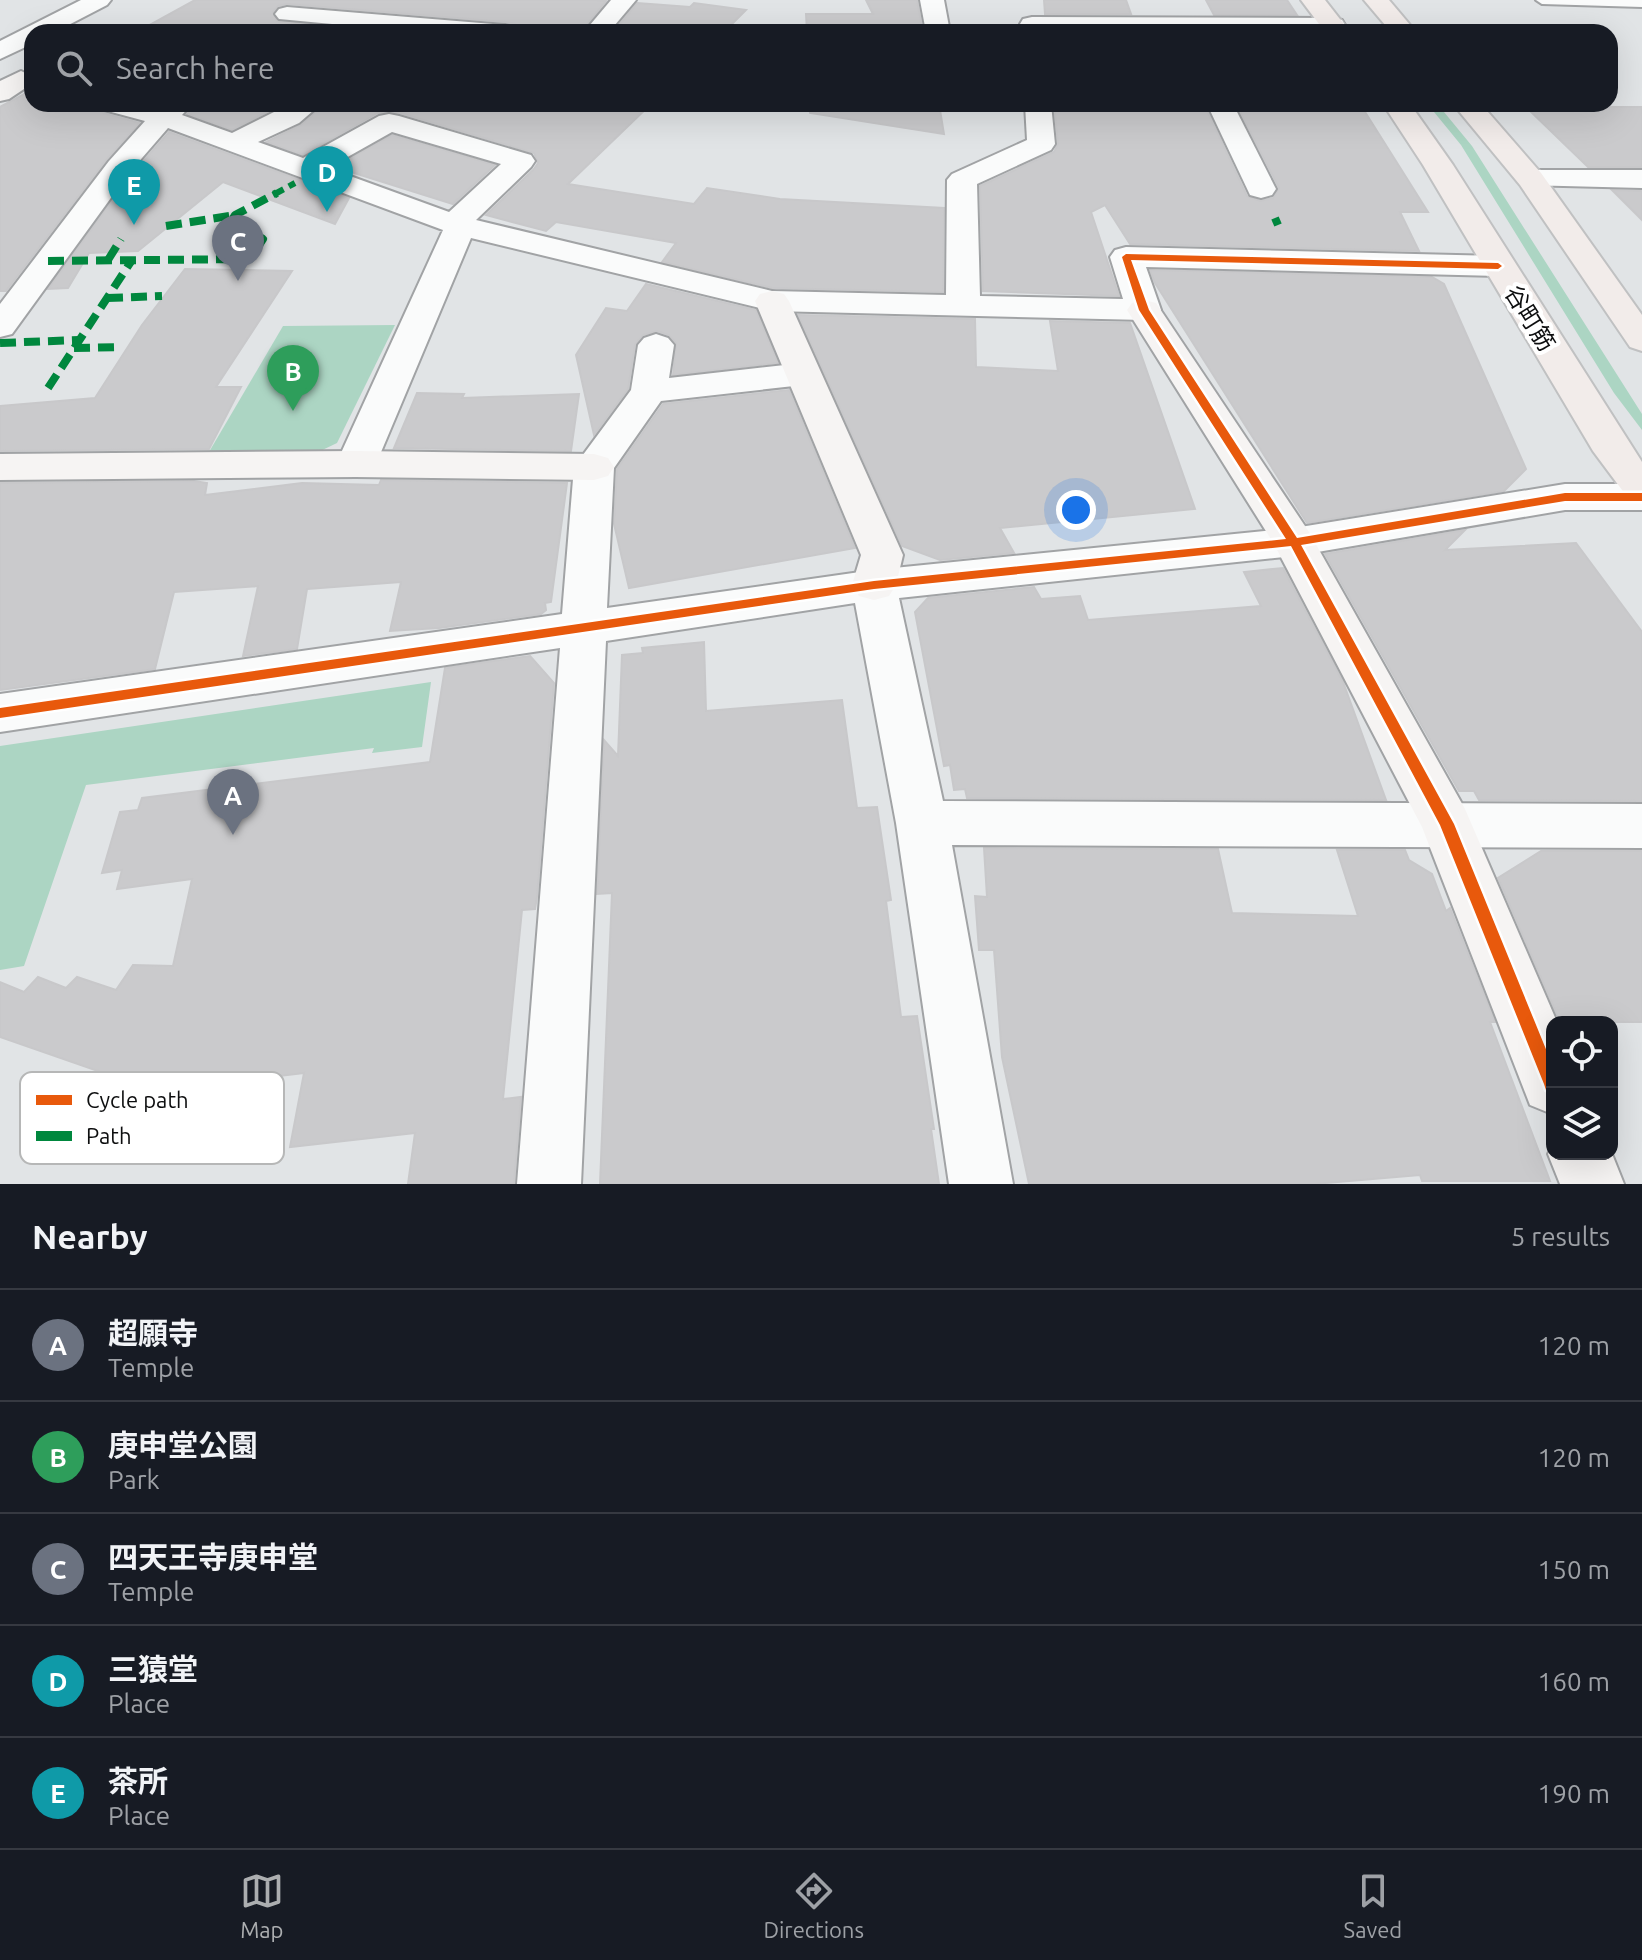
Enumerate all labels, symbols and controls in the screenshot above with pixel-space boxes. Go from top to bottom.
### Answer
search box [24,24,1618,112]
icon: search [52,46,96,90]
text: Search here [116,51,275,85]
pin: D [301,146,353,212]
pin: E [108,159,160,225]
pin: C [212,215,264,281]
street label: 谷町筋 [1499,280,1561,356]
pin: B [267,345,319,411]
your location [1056,490,1096,530]
pin: A [207,769,259,835]
map controls [1546,1016,1618,1160]
button: locate [1546,1016,1618,1088]
legend [20,1072,284,1164]
text: Cycle path [86,1087,189,1112]
button: layers [1546,1088,1618,1160]
text: Path [86,1123,131,1148]
text: Nearby [32,1217,147,1255]
text: 5 results [1511,1222,1610,1251]
text: 超願寺 [108,1316,198,1350]
text: A [49,1331,67,1360]
text: 120 m [1538,1331,1610,1360]
text: Temple [108,1353,194,1382]
text: 庚申堂公園 [108,1428,258,1462]
text: B [49,1443,67,1472]
text: 120 m [1538,1443,1610,1472]
text: Park [108,1465,160,1494]
text: 四天王寺庚申堂 [108,1540,318,1574]
text: C [50,1555,66,1584]
text: 150 m [1538,1555,1610,1584]
text: Temple [108,1577,194,1606]
text: 三猿堂 [108,1652,198,1686]
text: D [49,1667,67,1696]
text: 160 m [1538,1667,1610,1696]
text: Place [108,1689,170,1718]
text: 茶所 [108,1764,168,1798]
text: E [50,1779,66,1808]
text: 190 m [1538,1779,1610,1808]
text: Place [108,1801,170,1830]
tab: Map [240,1869,284,1942]
tab: Directions [763,1869,864,1942]
tab: Saved [1344,1869,1402,1942]

